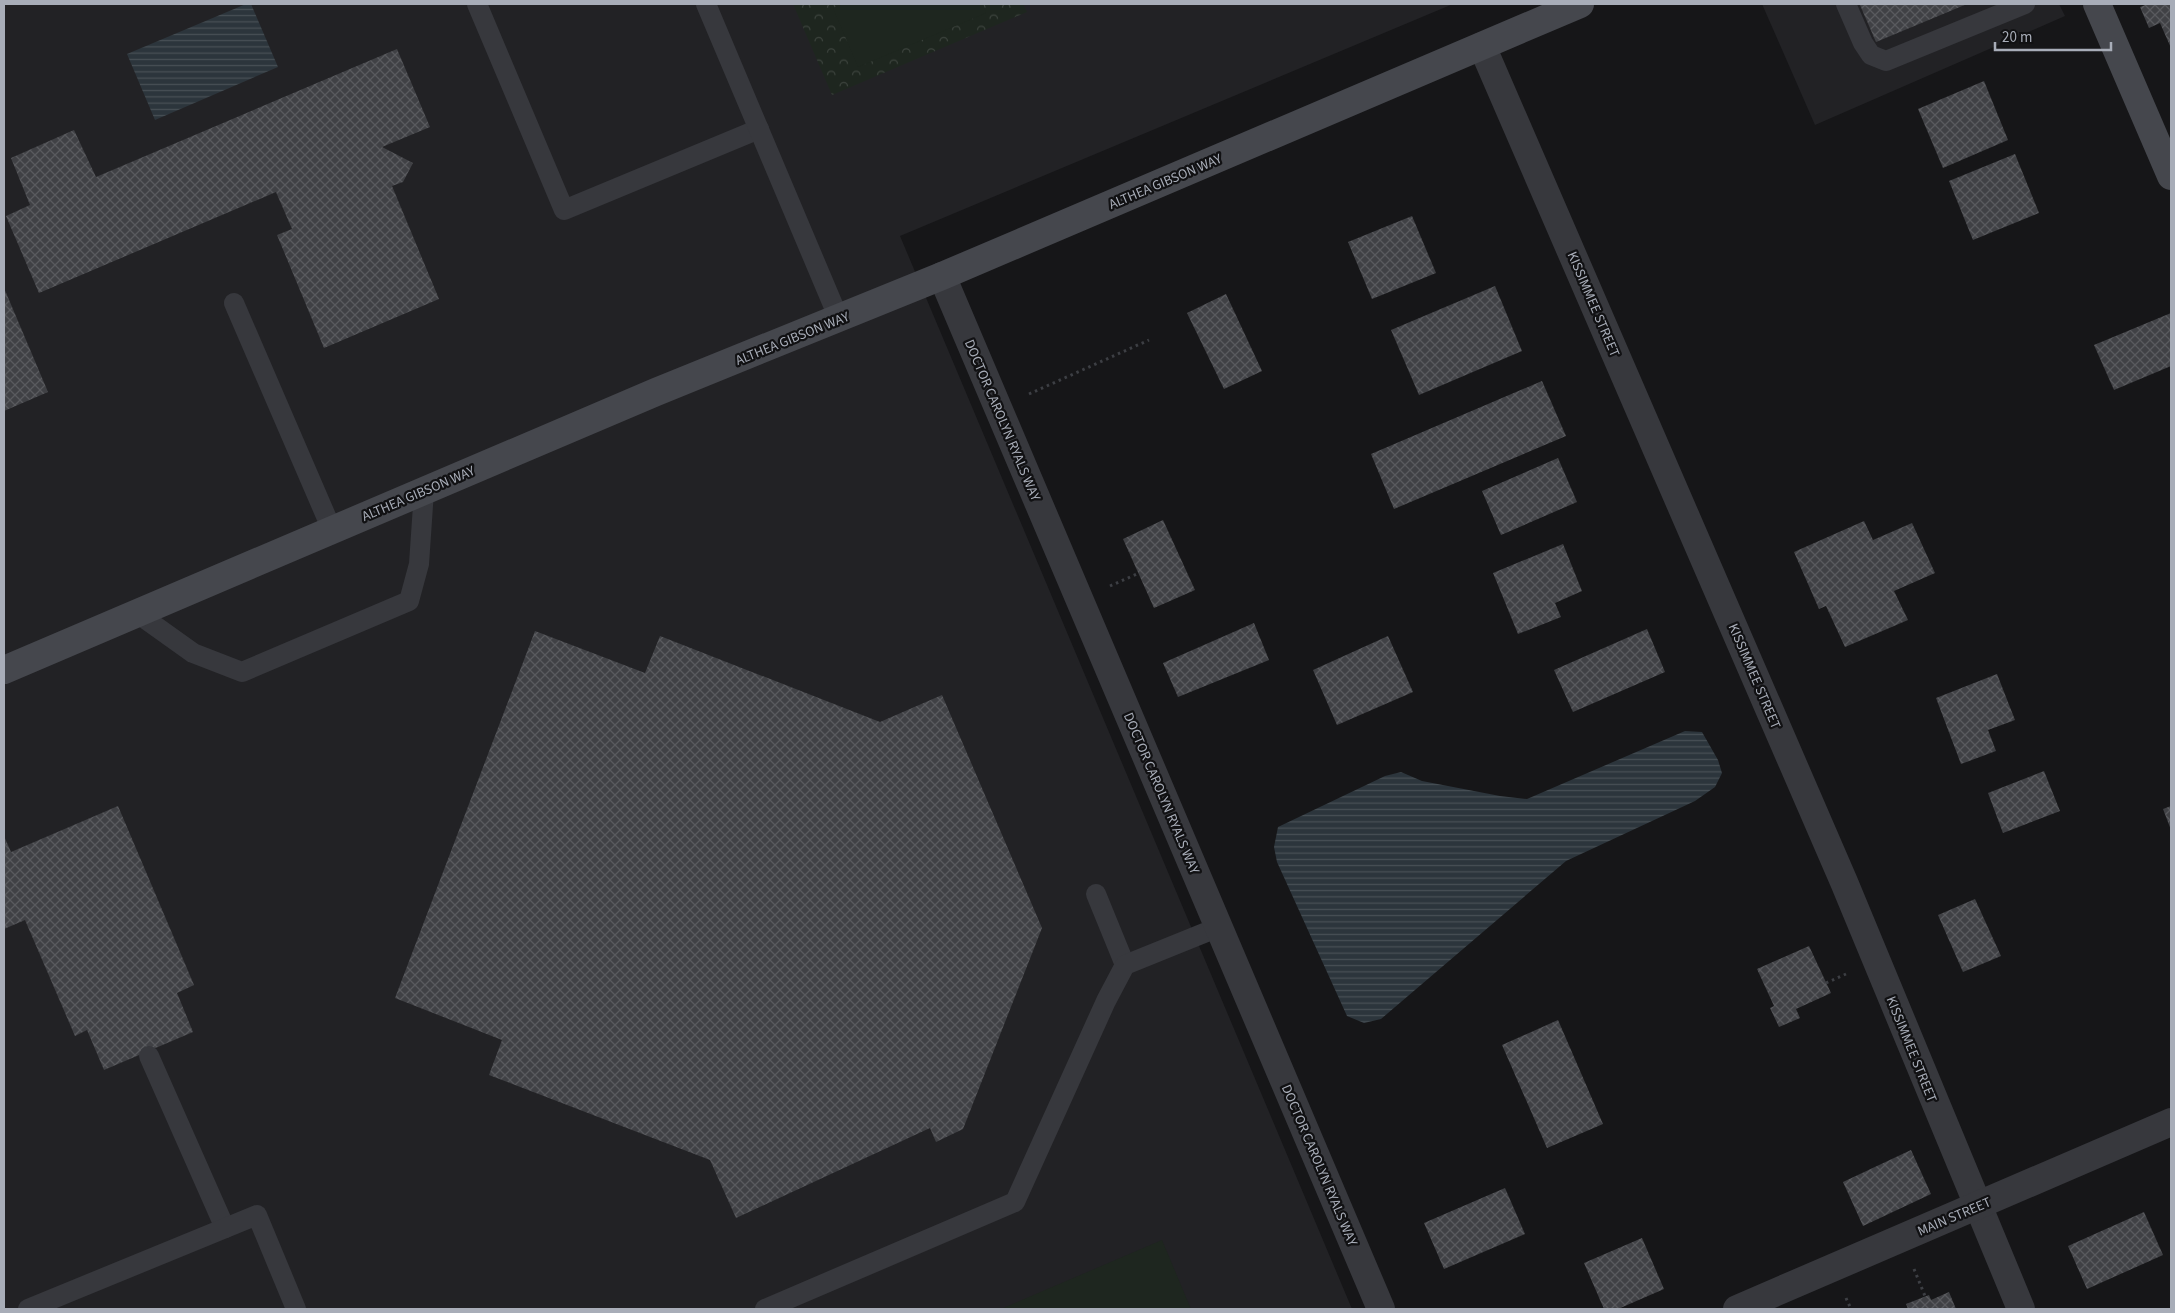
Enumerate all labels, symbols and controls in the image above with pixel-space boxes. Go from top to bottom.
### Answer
scale bar [1995,20,2111,52]
text: 20 m [2002,27,2032,48]
street label: ALTHEA GIBSON WAY [1106,149,1225,215]
street label: KISSIMMEE STREET [1562,248,1625,361]
street label: ALTHEA GIBSON WAY [732,307,853,371]
street label: DOCTOR CAROLYN RYALS WAY [959,336,1045,505]
street label: ALTHEA GIBSON WAY [359,461,478,527]
street label: KISSIMMEE STREET [1723,620,1786,733]
street label: DOCTOR CAROLYN RYALS WAY [1118,709,1204,878]
street label: KISSIMMEE STREET [1881,993,1942,1106]
street label: DOCTOR CAROLYN RYALS WAY [1276,1081,1362,1250]
street label: MAIN STREET [1914,1192,1995,1241]

